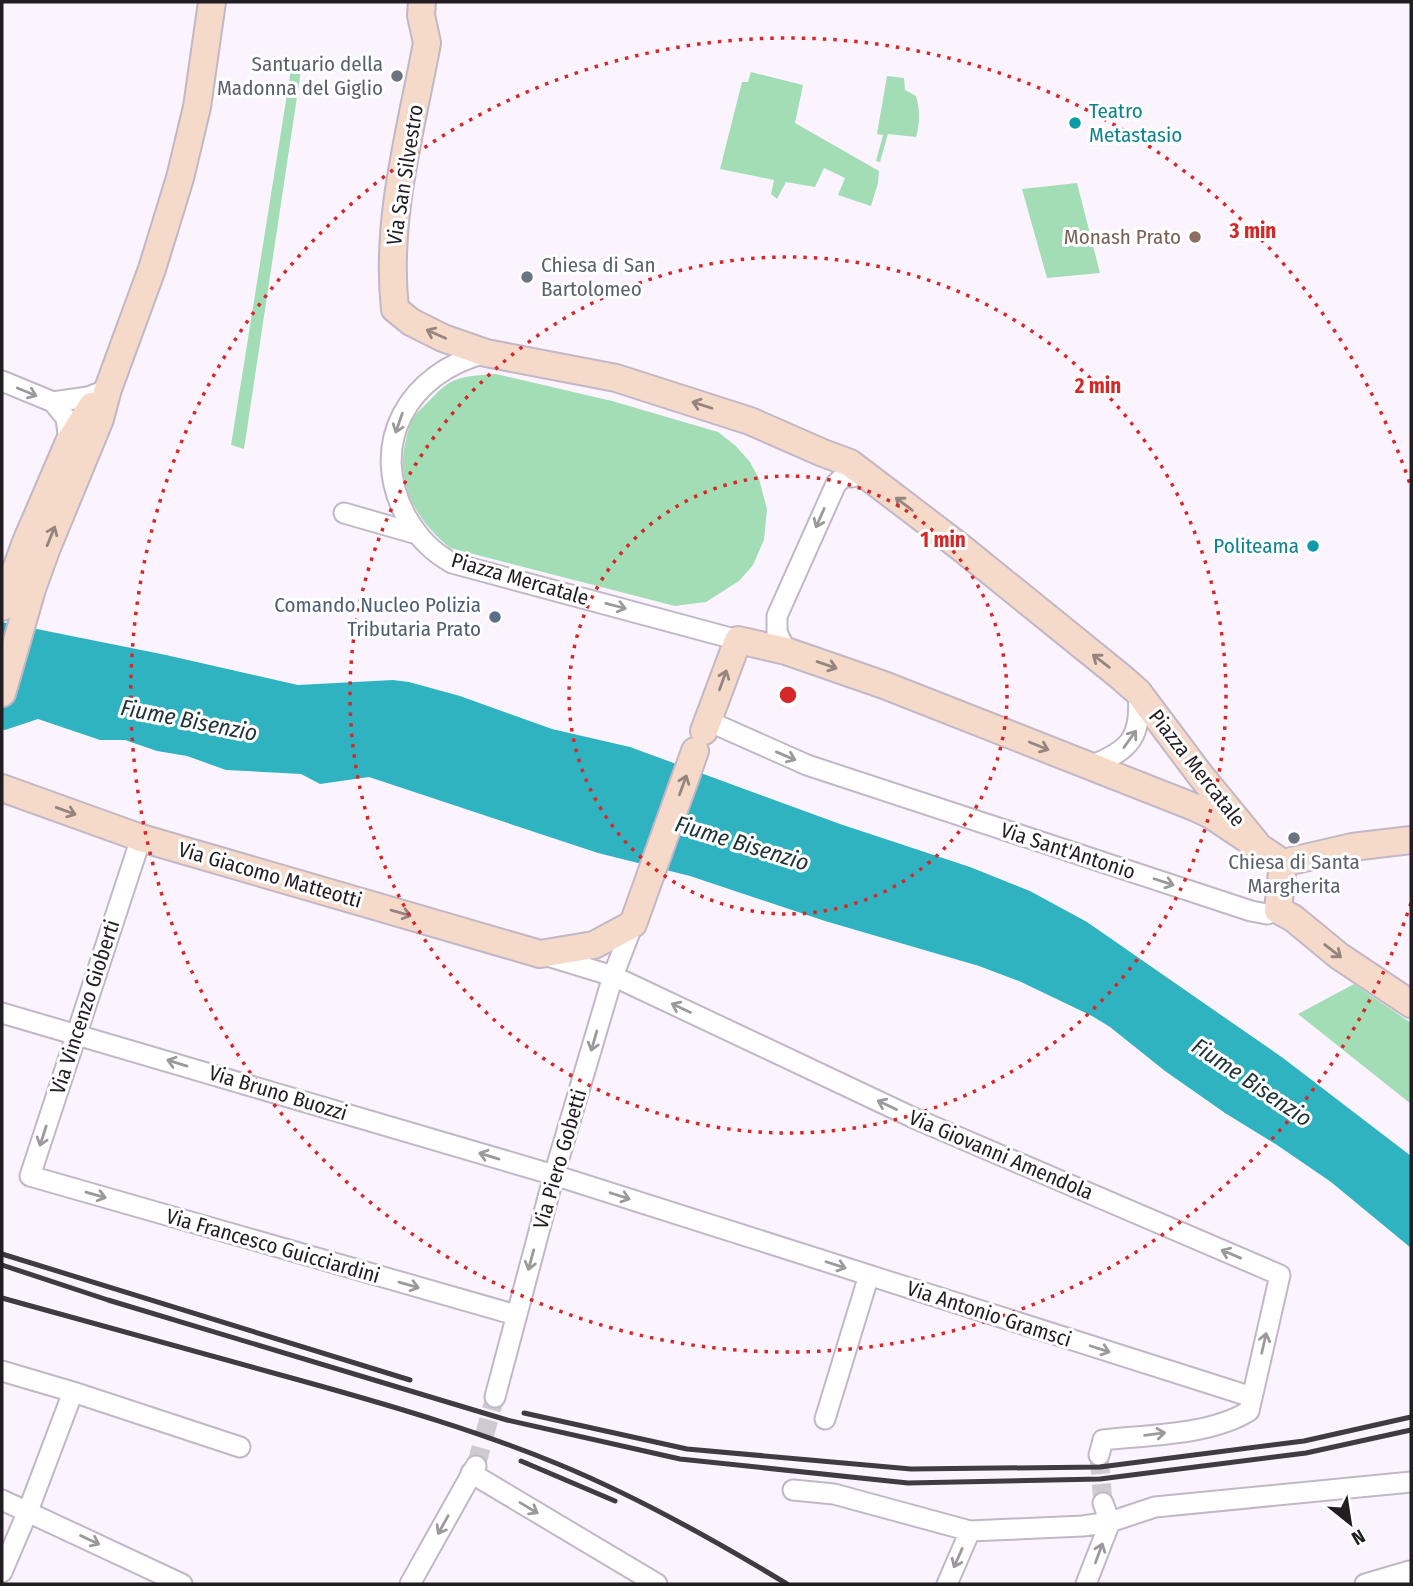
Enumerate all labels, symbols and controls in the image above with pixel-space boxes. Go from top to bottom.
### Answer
place label: Santuario della Madonna del Giglio [217,51,383,101]
marker: Santuario della Madonna del Giglio [389,68,405,84]
place label: Teatro Metastasio [1089,98,1182,148]
street label: Via San Silvestro [381,103,429,247]
marker: Teatro Metastasio [1067,115,1083,131]
text: 3 min [1229,218,1276,244]
place label: Monash Prato [1064,224,1181,250]
marker: Monash Prato [1187,229,1203,245]
place label: Chiesa di San Bartolomeo [541,252,656,302]
marker: Chiesa di San Bartolomeo [519,269,535,285]
one-way arrow [425,327,447,340]
text: 2 min [1074,373,1121,399]
one-way arrow [16,386,38,399]
one-way arrow [691,398,713,411]
one-way arrow [392,412,404,434]
one-way arrow [896,497,914,512]
one-way arrow [813,507,826,529]
one-way arrow [46,526,59,548]
text: 1 min [920,527,966,553]
place label: Politeama [1213,533,1299,559]
marker: Politeama [1305,538,1321,554]
street label: Piazza Mercatale [448,547,592,611]
place label: Comando Nucleo Polizia Tributaria Prato [274,592,481,642]
one-way arrow [604,600,627,613]
marker: Comando Nucleo Polizia Tributaria Prato [487,609,503,625]
one-way arrow [1093,654,1111,669]
one-way arrow [815,660,837,672]
one-way arrow [717,670,730,692]
centre of rings [776,683,800,707]
water label: Fiume Bisenzio [118,693,260,747]
street label: Piazza Mercatale [1143,704,1251,832]
one-way arrow [1123,730,1137,749]
one-way arrow [1028,740,1050,753]
one-way arrow [775,750,796,763]
one-way arrow [678,774,690,796]
one-way arrow [55,805,77,818]
water label: Fiume Bisenzio [672,809,812,877]
street label: Via Sant'Antonio [997,817,1139,885]
marker: Chiesa di Santa Margherita [1286,830,1302,846]
street label: Via Giacomo Matteotti [175,836,365,914]
place label: Chiesa di Santa Margherita [1228,849,1360,899]
one-way arrow [1153,877,1175,890]
one-way arrow [389,908,411,921]
street label: Via Vincenzo Gioberti [45,917,125,1097]
one-way arrow [1324,943,1342,958]
one-way arrow [671,1001,692,1014]
one-way arrow [586,1030,599,1052]
water label: Fiume Bisenzio [1187,1032,1317,1132]
one-way arrow [166,1056,188,1069]
street label: Via Bruno Buozzi [206,1060,350,1126]
street label: Via Piero Gobetti [528,1086,592,1232]
one-way arrow [877,1098,898,1112]
street label: Via Giovanni Amendola [905,1104,1097,1206]
one-way arrow [36,1124,49,1146]
one-way arrow [478,1148,500,1161]
one-way arrow [84,1189,107,1202]
one-way arrow [608,1191,630,1203]
street label: Via Francesco Guicciardini [163,1203,383,1289]
one-way arrow [1220,1247,1242,1260]
one-way arrow [524,1249,537,1271]
one-way arrow [825,1260,847,1272]
street label: Via Antonio Gramsci [903,1275,1075,1353]
one-way arrow [398,1279,420,1292]
one-way arrow [1259,1333,1272,1355]
one-way arrow [1088,1344,1110,1356]
one-way arrow [1143,1427,1166,1440]
north arrow [1315,1488,1385,1558]
one-way arrow [519,1502,539,1516]
one-way arrow [436,1514,449,1535]
text: N [1348,1524,1369,1550]
one-way arrow [79,1534,100,1547]
one-way arrow [1093,1543,1106,1565]
one-way arrow [951,1547,964,1568]

